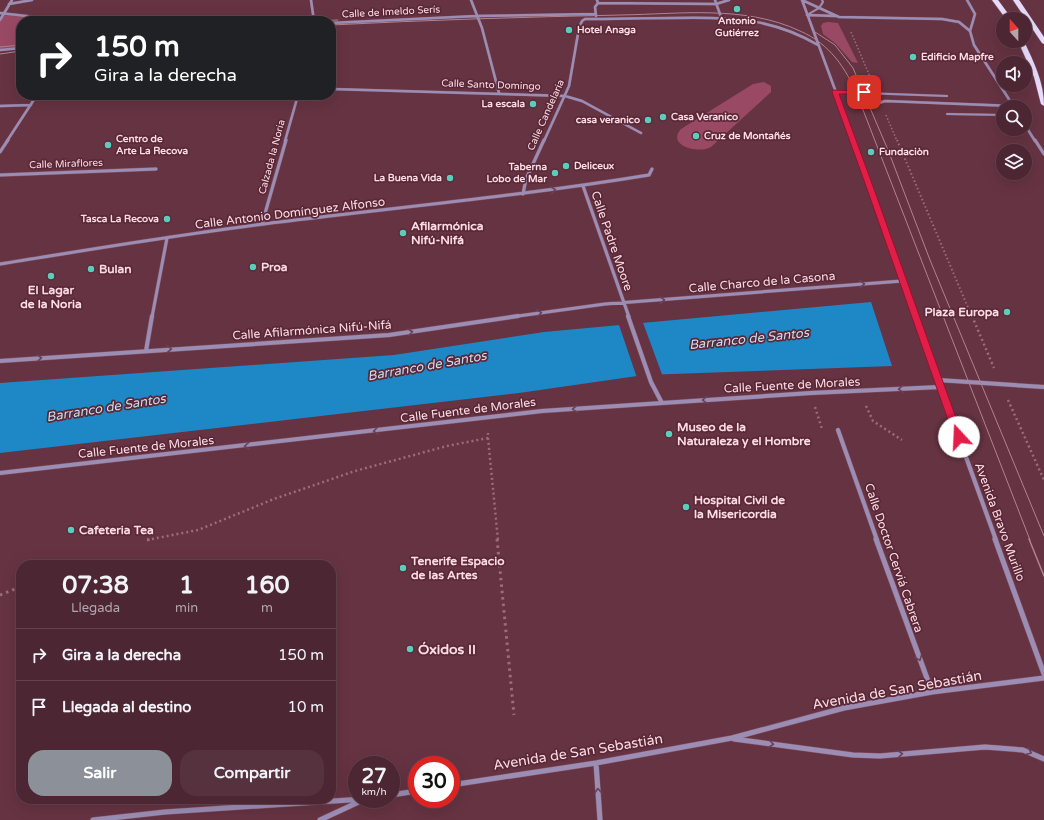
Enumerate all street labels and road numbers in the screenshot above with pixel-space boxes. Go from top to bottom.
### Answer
street label: Calle de Imeldo Serís [342,3,441,21]
street label: Calle Santo Domingo [441,77,541,93]
street label: Calle Candelaria [525,78,567,152]
street label: Calzada la Noria [256,118,288,196]
street label: Calle Miraflores [29,157,103,171]
street label: Calle Padre Moore [588,189,636,293]
street label: Calle Antonio Domínguez Alfonso [194,194,386,232]
street label: Calle Charco de la Casona [688,269,836,295]
street label: Calle Afilarmónica Nifú-Nifá [232,317,392,343]
street label: Calle Fuente de Morales [723,374,861,396]
street label: Calle Fuente de Morales [399,395,537,425]
street label: Calle Fuente de Morales [77,433,215,461]
street label: Avenida Bravo Murillo [972,461,1028,583]
street label: Calle Doctor Cerviá Cabrera [862,482,926,634]
street label: Avenida de San Sebastián [811,667,983,713]
street label: Avenida de San Sebastián [492,730,664,774]

